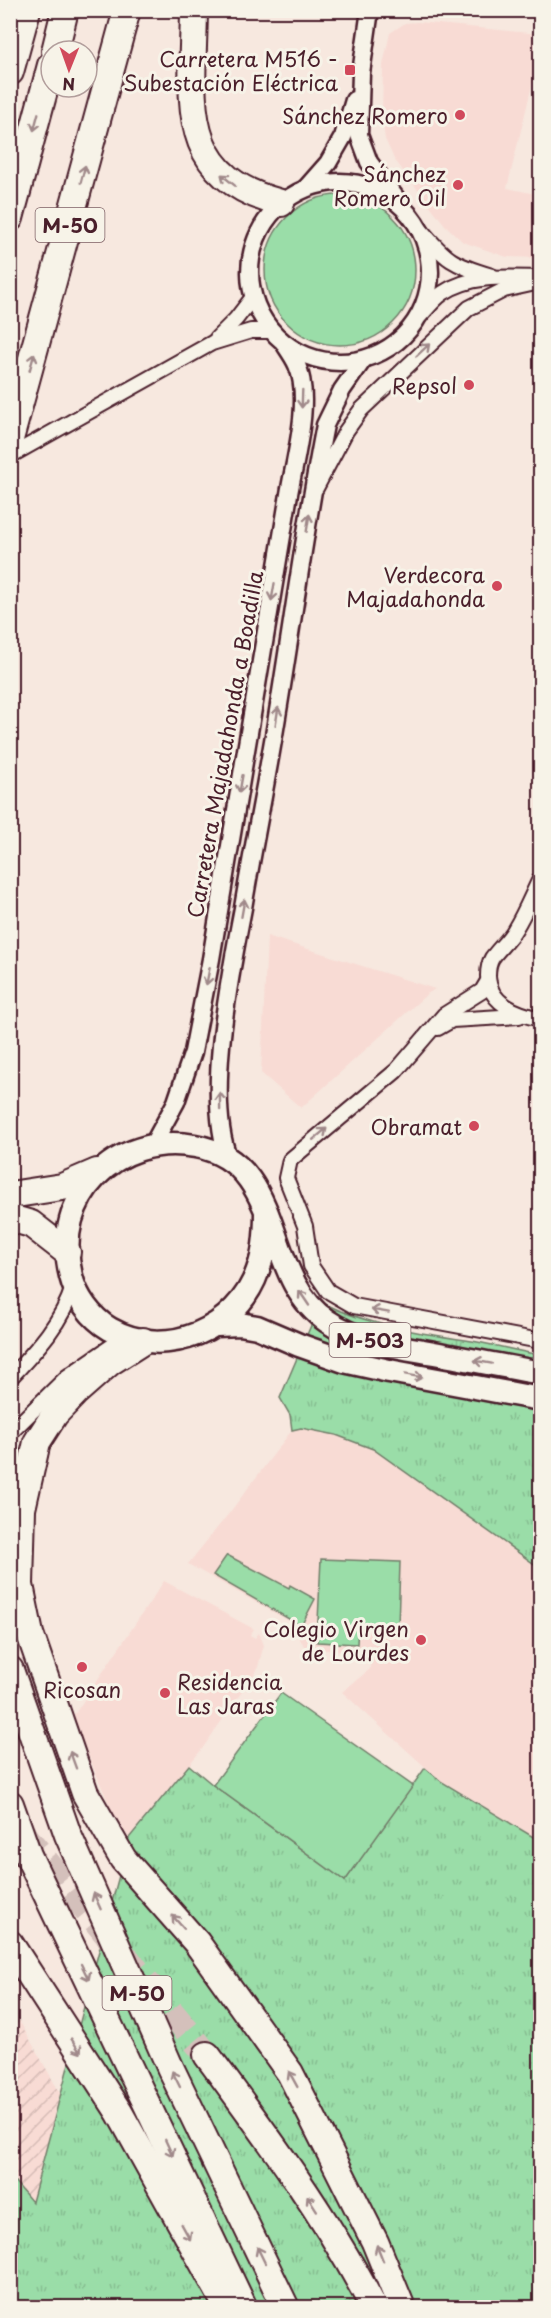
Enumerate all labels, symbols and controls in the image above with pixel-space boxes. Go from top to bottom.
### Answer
north arrow [39,39,99,99]
place label: Carretera M516 - Subestación Eléctrica [123,42,339,98]
marker: Carretera M516 - Subestación Eléctrica [343,63,357,77]
text: N [62,73,75,97]
place label: Sánchez Romero [282,99,448,131]
marker: Sánchez Romero [453,108,467,122]
one-way arrow [30,112,41,131]
place label: Sánchez Romero Oil [333,157,446,213]
one-way arrow [78,165,89,184]
one-way arrow [221,174,237,187]
marker: Sánchez Romero Oil [451,178,465,192]
road number: M-50 [36,208,104,242]
one-way arrow [415,344,430,358]
one-way arrow [27,353,38,372]
place label: Repsol [392,369,457,401]
marker: Repsol [462,378,476,392]
one-way arrow [296,389,308,409]
one-way arrow [303,514,314,534]
place label: Verdecora Majadahonda [346,558,485,614]
street label: Carretera Majadahonda a Boadilla [178,568,270,920]
marker: Verdecora Majadahonda [490,579,504,593]
one-way arrow [267,581,278,601]
one-way arrow [272,707,283,726]
one-way arrow [235,774,246,793]
one-way arrow [238,899,249,918]
one-way arrow [202,966,213,986]
one-way arrow [215,1092,226,1112]
place label: Obramat [370,1110,462,1142]
marker: Obramat [467,1119,481,1133]
one-way arrow [312,1128,328,1141]
one-way arrow [298,1291,310,1307]
one-way arrow [370,1305,390,1316]
road number: M-503 [330,1323,410,1357]
one-way arrow [474,1356,493,1367]
one-way arrow [404,1371,423,1382]
place label: Colegio Virgen de Lourdes [263,1612,409,1668]
marker: Colegio Virgen de Lourdes [414,1633,428,1647]
marker: Ricosan [75,1660,89,1674]
place label: Residencia Las Jaras [177,1665,283,1721]
place label: Ricosan [43,1673,121,1705]
marker: Residencia Las Jaras [158,1686,172,1700]
one-way arrow [67,1751,78,1769]
one-way arrow [90,1892,101,1910]
one-way arrow [171,1914,185,1929]
one-way arrow [79,1963,91,1981]
road number: M-50 [102,1976,172,2010]
one-way arrow [70,2037,82,2054]
one-way arrow [169,2071,181,2089]
one-way arrow [287,2071,299,2088]
one-way arrow [164,2139,176,2157]
one-way arrow [306,2195,318,2212]
one-way arrow [180,2223,192,2240]
one-way arrow [374,2245,385,2263]
one-way arrow [254,2246,266,2264]

